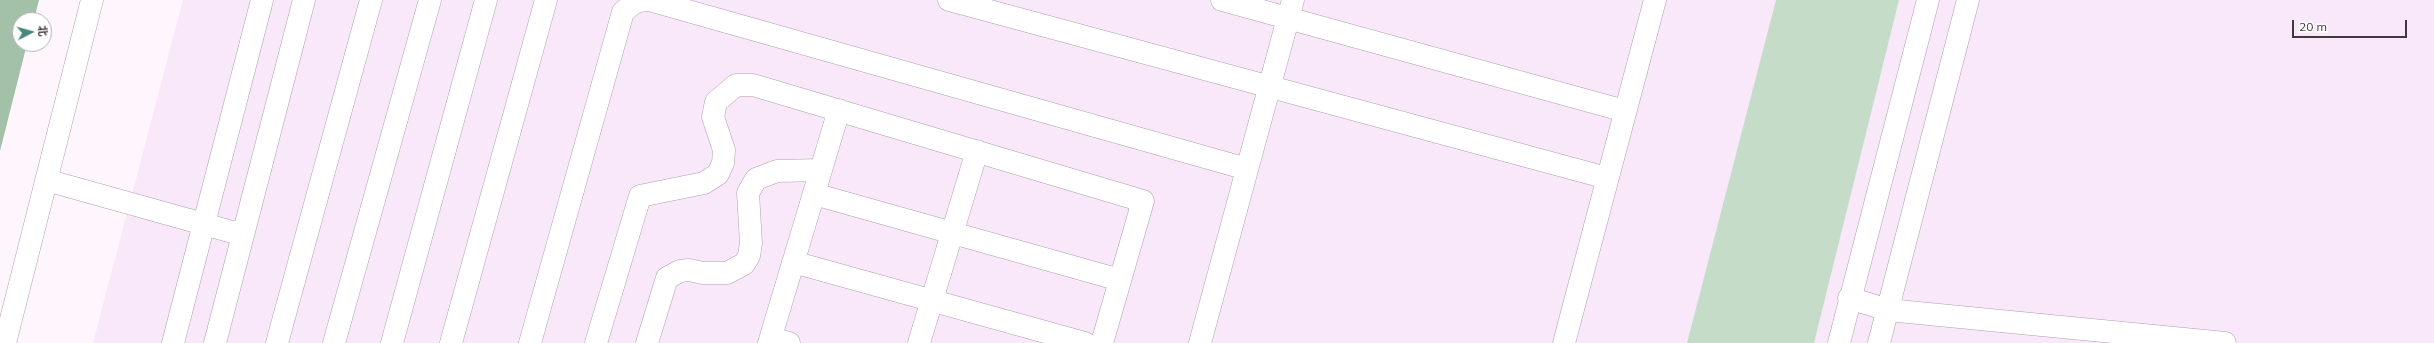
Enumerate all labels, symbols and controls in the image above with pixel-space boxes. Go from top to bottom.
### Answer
north arrow [12,12,52,52]
scale bar [2294,12,2409,38]
text: 20 m [2299,19,2327,34]
text: 北 [35,25,50,37]

